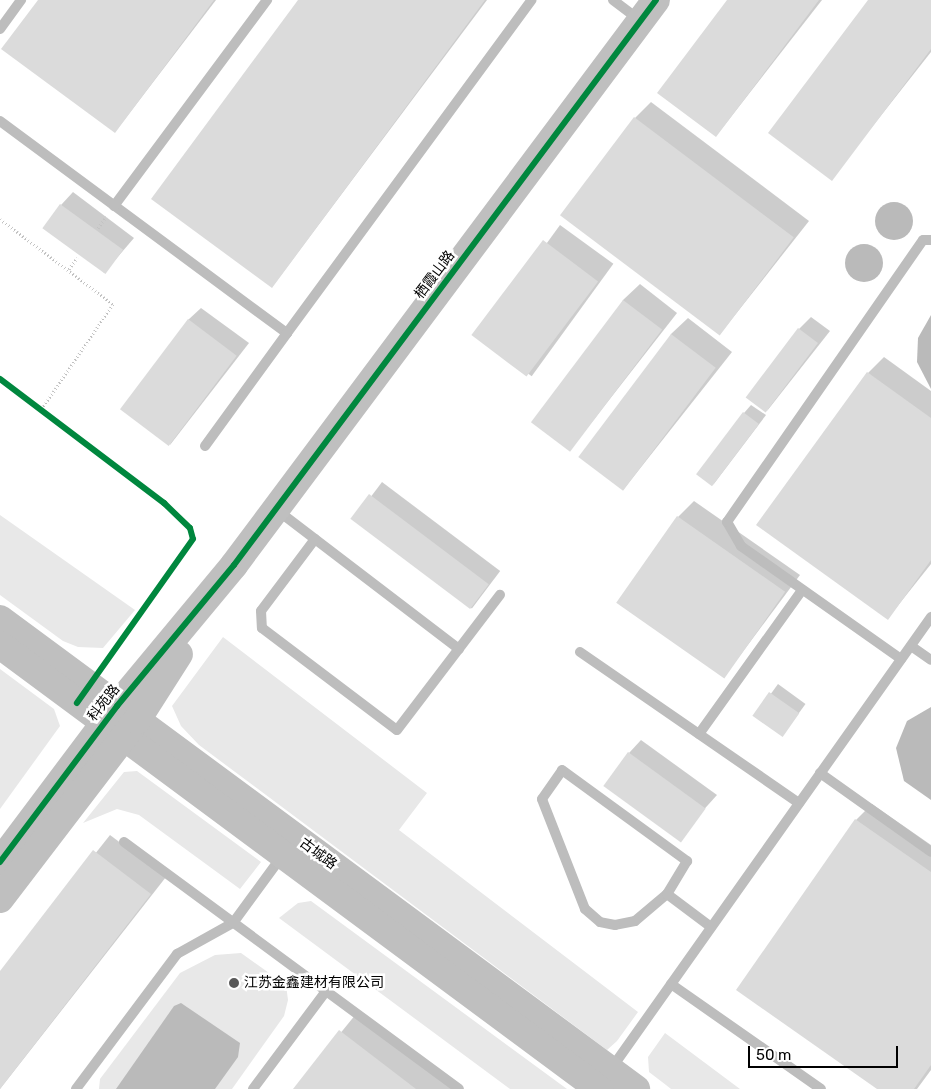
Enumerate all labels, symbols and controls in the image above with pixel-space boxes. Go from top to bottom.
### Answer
street label: 栖霞山路 [411,248,459,302]
street label: 科苑路 [84,681,124,725]
street label: 古城路 [296,835,340,873]
place label: 江苏金鑫建材有限公司 [244,975,384,991]
marker: 江苏金鑫建材有限公司 [228,977,240,989]
scale bar [751,1036,901,1068]
text: 50 m [756,1046,791,1064]

